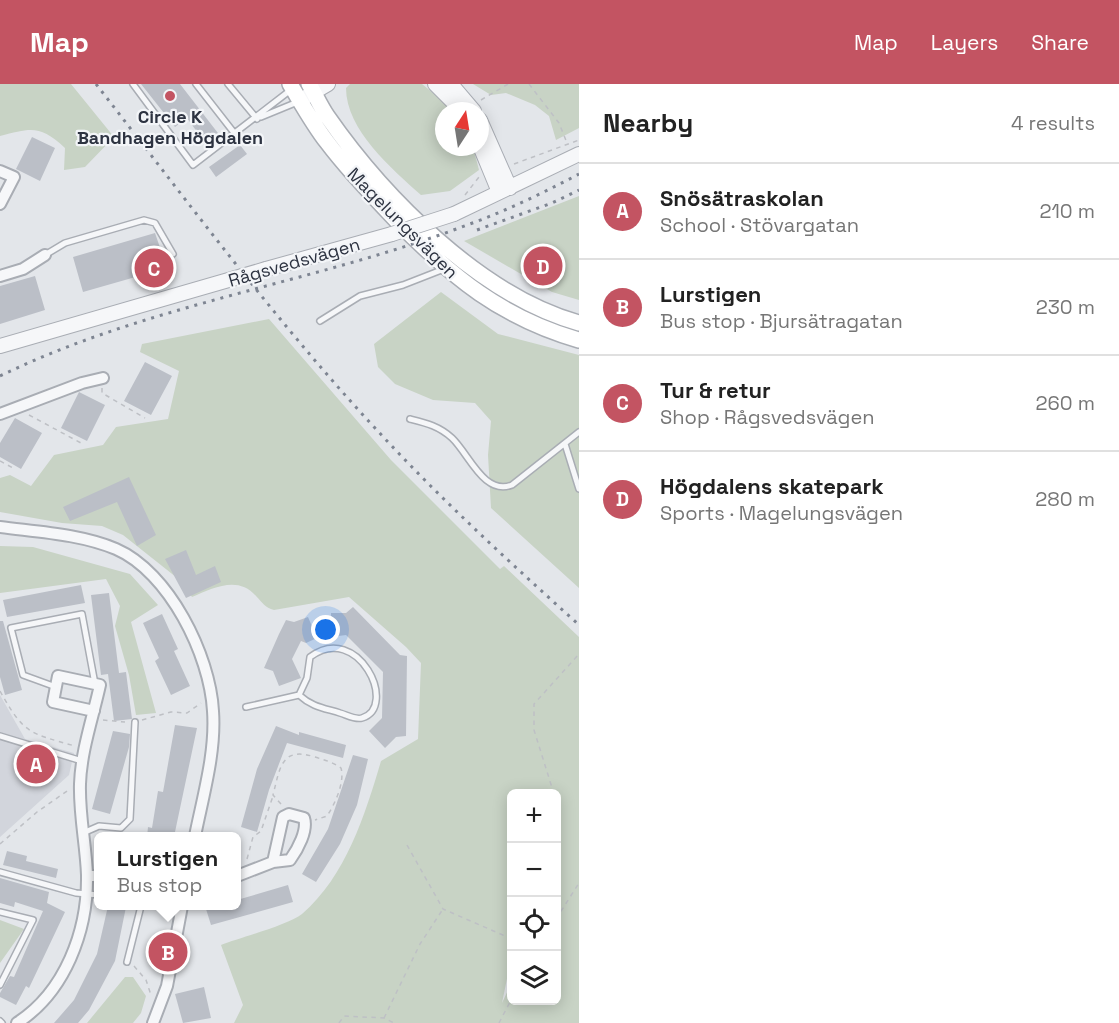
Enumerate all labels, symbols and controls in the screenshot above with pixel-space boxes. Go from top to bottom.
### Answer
text: Map [30,24,89,60]
text: Map [854,29,898,56]
text: Layers [931,29,998,56]
text: Share [1031,29,1089,56]
marker: Circle K Bandhagen Högdalen [163,89,177,103]
north arrow [435,102,489,156]
place label: Circle K Bandhagen Högdalen [77,105,263,149]
text: Nearby [603,106,693,140]
text: 4 results [1011,110,1095,136]
street label: Magelungsvägen [343,163,463,283]
text: Snösätraskolan [660,184,824,212]
text: A [616,198,629,224]
text: 210 m [1039,198,1095,224]
text: School · Stövargatan [660,212,859,238]
street label: Rågsvedsvägen [226,232,362,292]
pin: D [524,244,562,288]
pin: C [134,246,174,291]
text: Lurstigen [660,280,761,308]
text: B [616,294,629,320]
text: 230 m [1036,294,1095,320]
text: Bus stop · Bjursätragatan [660,308,903,334]
text: Tur & retur [660,376,771,404]
text: C [616,390,629,416]
text: 260 m [1036,390,1095,416]
text: Shop · Rågsvedsvägen [660,404,875,430]
text: Högdalens skatepark [660,472,884,500]
text: D [616,486,629,512]
text: 280 m [1035,486,1095,512]
text: Sports · Magelungsvägen [660,500,903,526]
your location [311,615,340,644]
pin: A [16,742,56,786]
map controls [507,789,561,1005]
button: + [507,789,561,843]
popup [94,832,241,910]
button: − [507,843,561,897]
text: Lurstigen [117,844,218,872]
text: Bus stop [117,872,202,898]
button: locate [507,897,561,951]
pin: B [148,930,188,974]
button: layers [507,951,561,1005]

